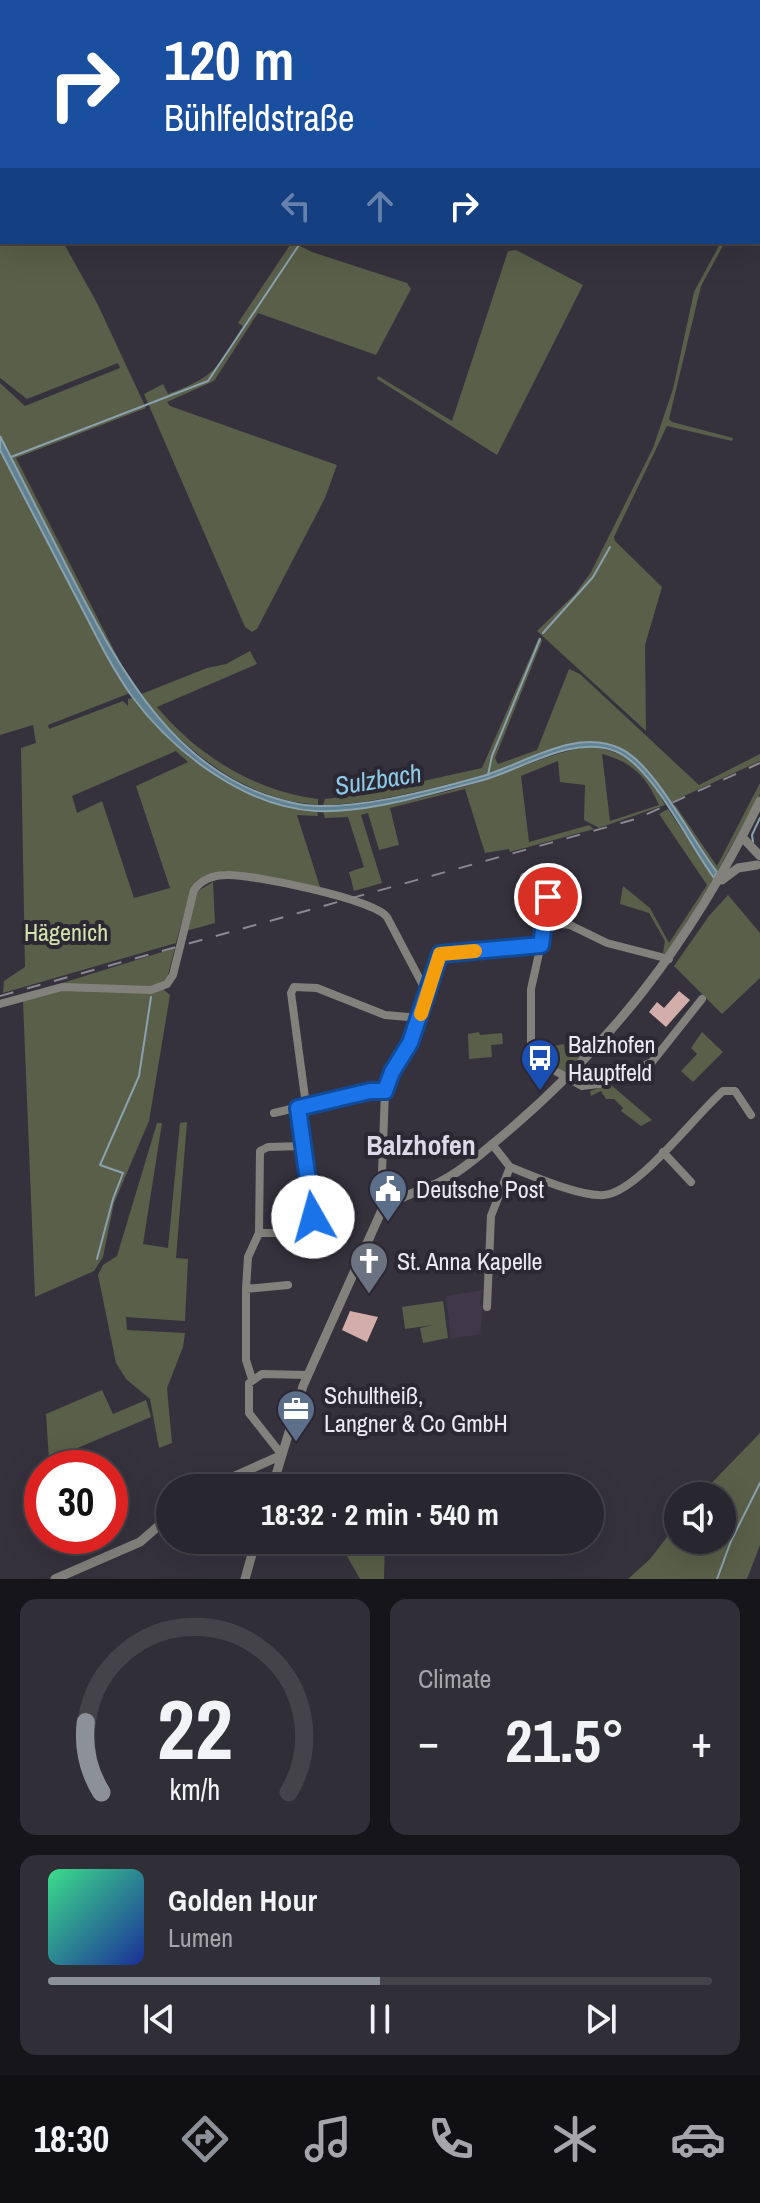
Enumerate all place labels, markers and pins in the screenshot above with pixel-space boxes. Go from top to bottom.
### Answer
pin [514,863,582,931]
place label: Balzhofen Hauptfeld [568,1028,656,1088]
bus stop icon: Balzhofen Hauptfeld [519,1037,561,1092]
public building icon: Deutsche Post [367,1168,409,1223]
place label: Deutsche Post [416,1173,545,1205]
church icon: St. Anna Kapelle [348,1240,390,1295]
place label: St. Anna Kapelle [397,1245,543,1277]
place label: Schultheiß, Langner & Co GmbH [324,1379,508,1439]
office icon: Schultheiß, Langner & Co GmbH [275,1388,317,1443]

